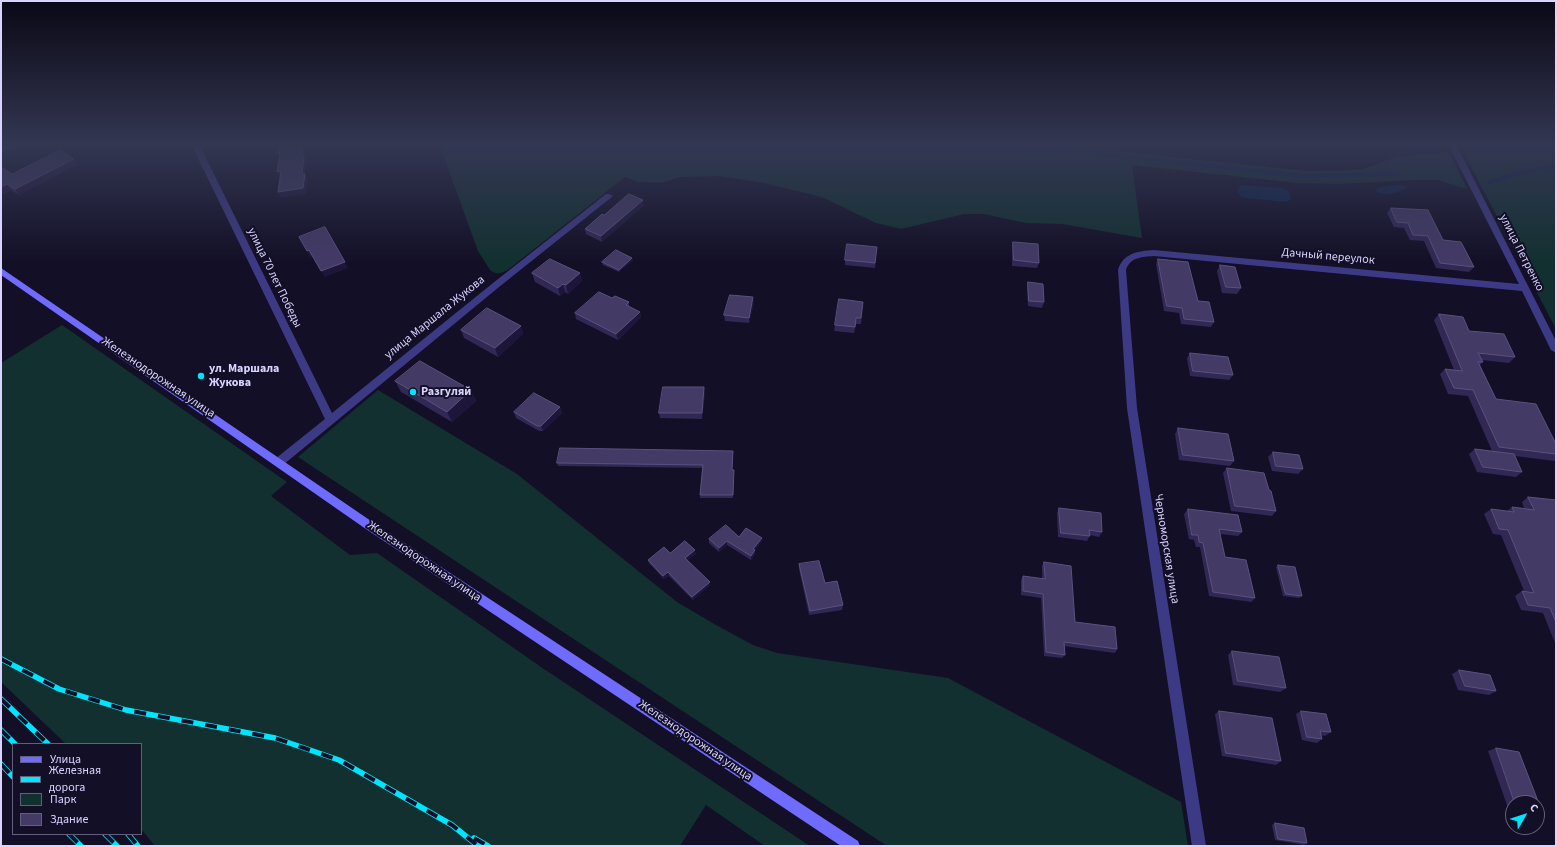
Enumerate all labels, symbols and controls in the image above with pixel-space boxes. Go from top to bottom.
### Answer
street label: улица Петренко [1495,212,1547,294]
street label: улица 70 лет Победы [244,226,304,330]
street label: Дачный переулок [1281,246,1375,268]
street label: улица Маршала Жукова [382,273,488,363]
street label: Железнодорожная улица [98,335,218,421]
place label: ул. Маршала Жукова [209,362,279,390]
marker: ул. Маршала Жукова [196,371,206,381]
place label: Разгуляй [421,385,471,399]
marker: Разгуляй [408,387,418,397]
street label: Черноморская улица [1150,493,1182,605]
street label: Железнодорожная улица [364,519,484,605]
street label: Железнодорожная улица [635,698,755,784]
legend [12,743,142,835]
text: Улица [50,751,81,768]
text: Железная дорога [49,762,101,796]
text: Парк [50,791,76,808]
north arrow [1505,795,1545,835]
text: С [1526,801,1542,815]
text: Здание [50,811,89,828]

